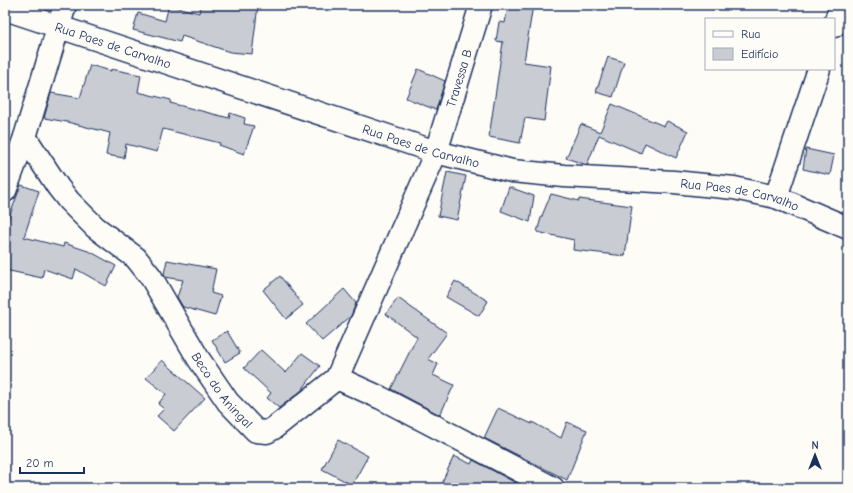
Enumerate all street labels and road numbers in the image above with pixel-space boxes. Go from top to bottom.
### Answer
street label: Rua Paes de Carvalho [53,19,173,71]
street label: Travessa B [443,47,475,109]
street label: Rua Paes de Carvalho [361,121,481,170]
street label: Rua Paes de Carvalho [680,175,802,214]
street label: Beco do Aningal [189,349,256,431]

